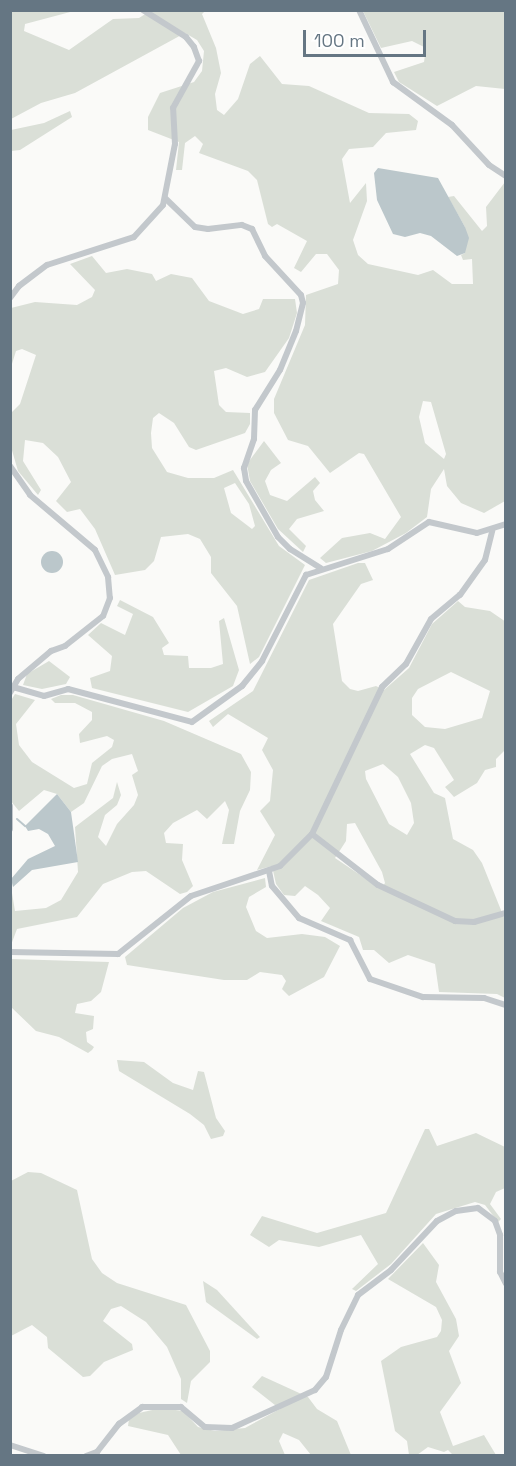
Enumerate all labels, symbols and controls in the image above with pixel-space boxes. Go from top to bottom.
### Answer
scale bar [306,18,429,56]
text: 100 m [314,29,365,52]

